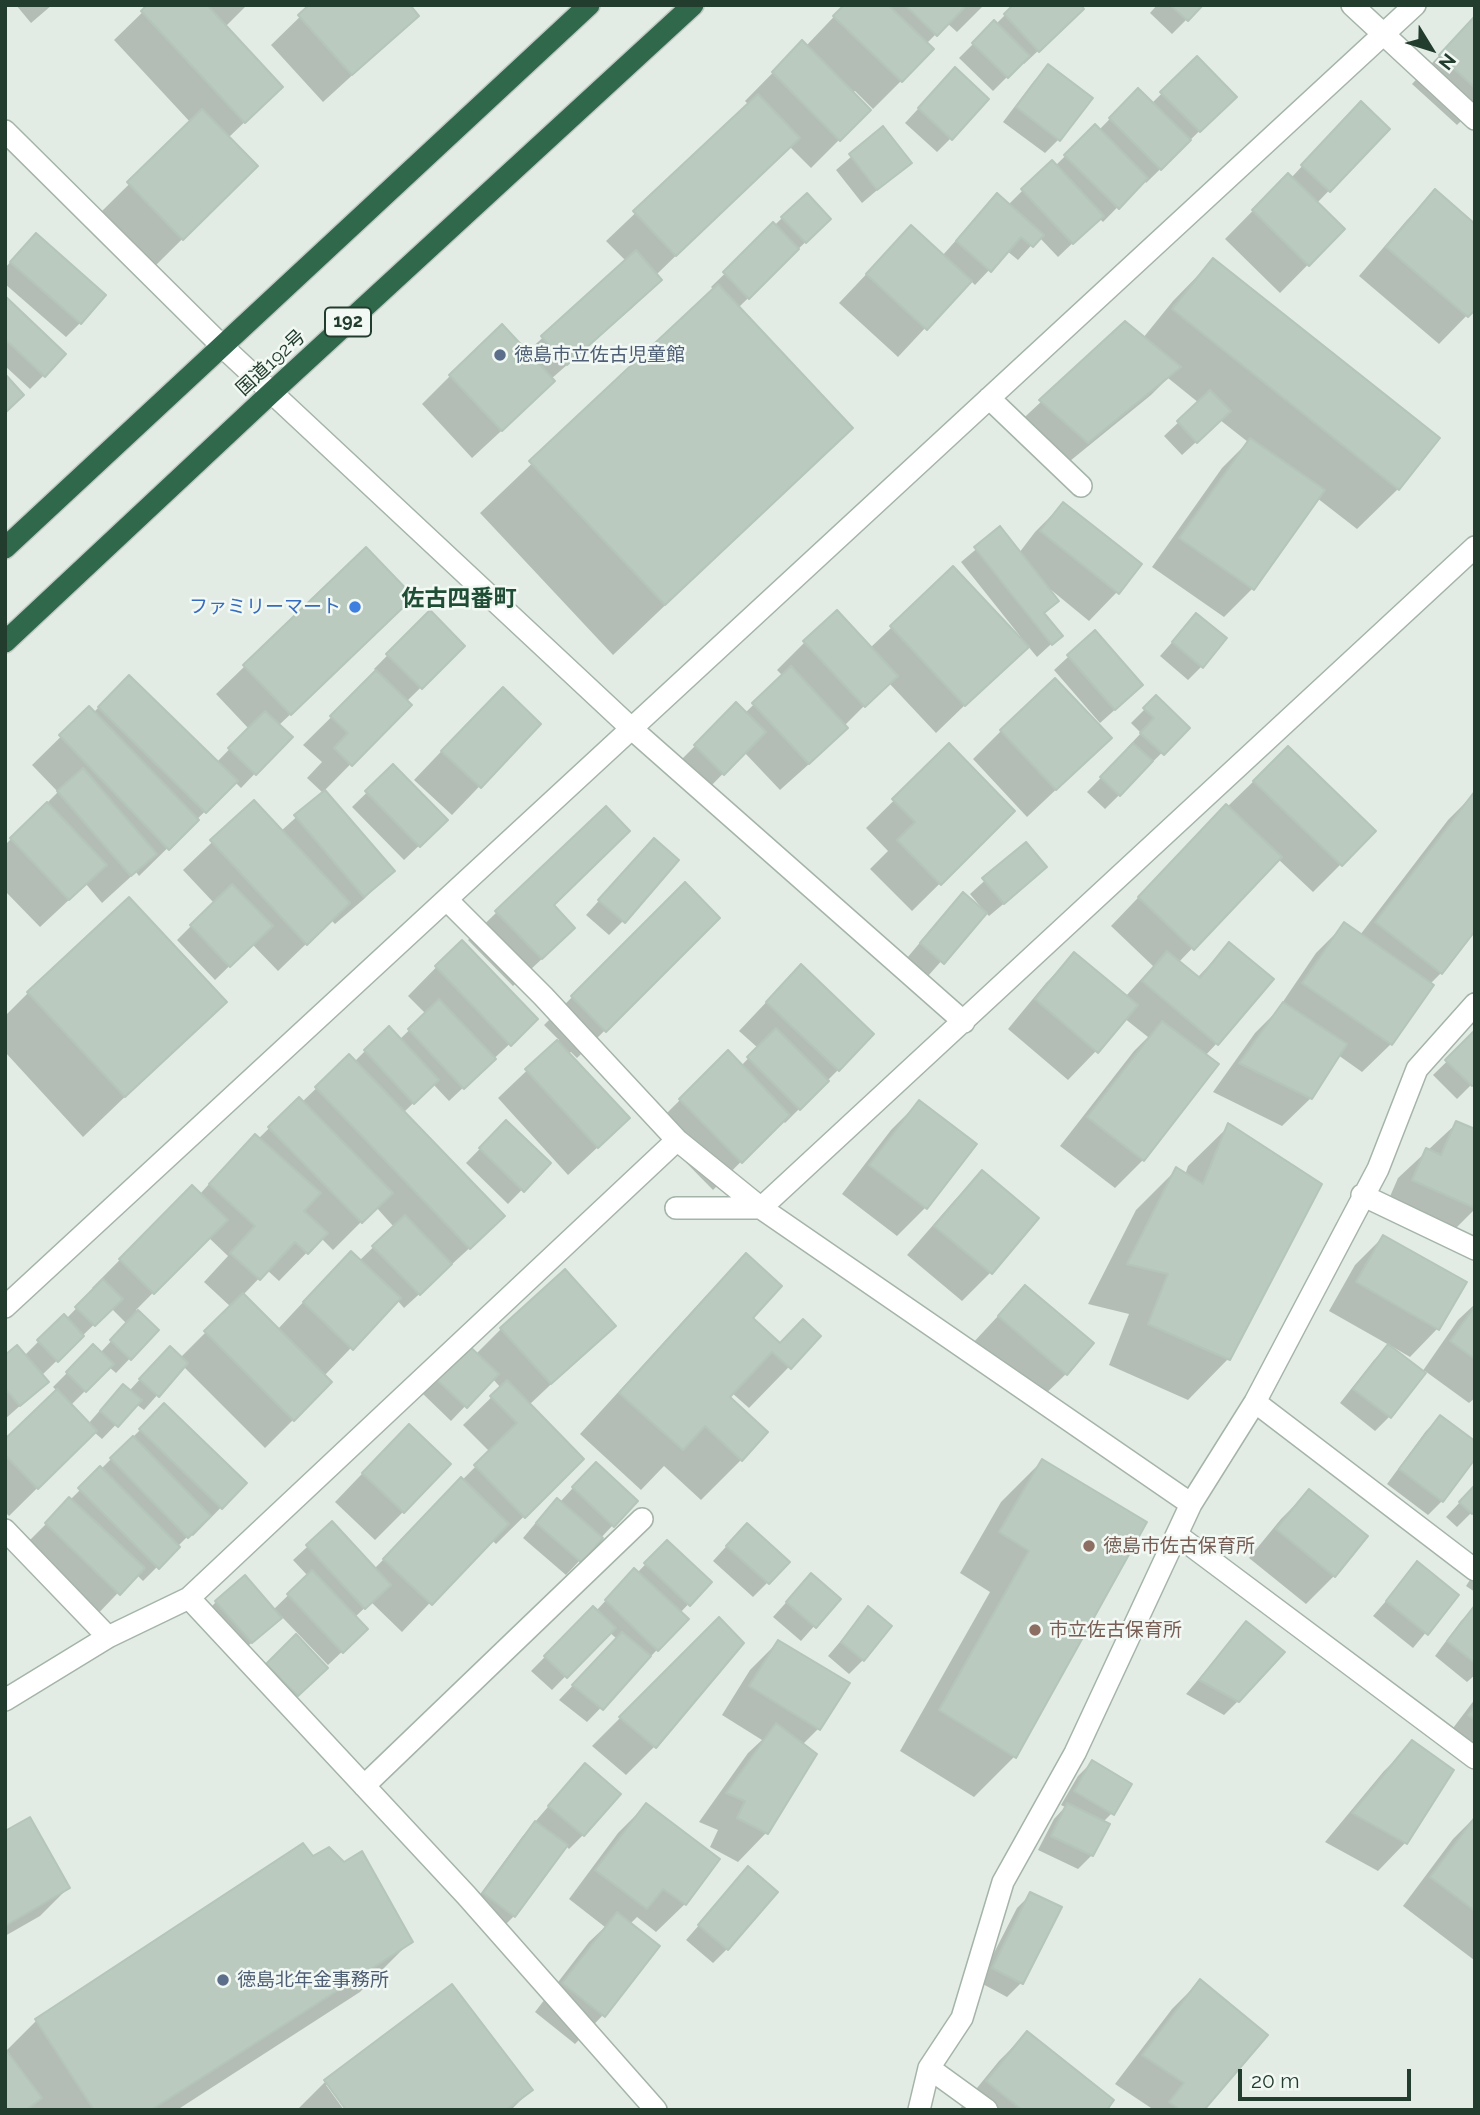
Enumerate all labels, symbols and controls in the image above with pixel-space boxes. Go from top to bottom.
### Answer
north arrow [1396,14,1466,84]
text: N [1434,49,1461,74]
road number: 192 [325,308,371,336]
street label: 国道192号 [232,325,310,401]
place label: 徳島市立佐古児童館 [514,344,685,366]
marker: 徳島市立佐古児童館 [492,347,508,363]
district label: 佐古四番町 [402,585,516,613]
place label: ファミリーマート [189,596,341,618]
marker: ファミリーマート [347,599,363,615]
place label: 徳島市佐古保育所 [1103,1535,1255,1557]
marker: 徳島市佐古保育所 [1081,1538,1097,1554]
place label: 市立佐古保育所 [1049,1619,1182,1641]
marker: 市立佐古保育所 [1027,1622,1043,1638]
place label: 徳島北年金事務所 [237,1969,389,1991]
marker: 徳島北年金事務所 [215,1972,231,1988]
scale bar [1242,2056,1415,2100]
text: 20 m [1251,2068,1299,2093]

